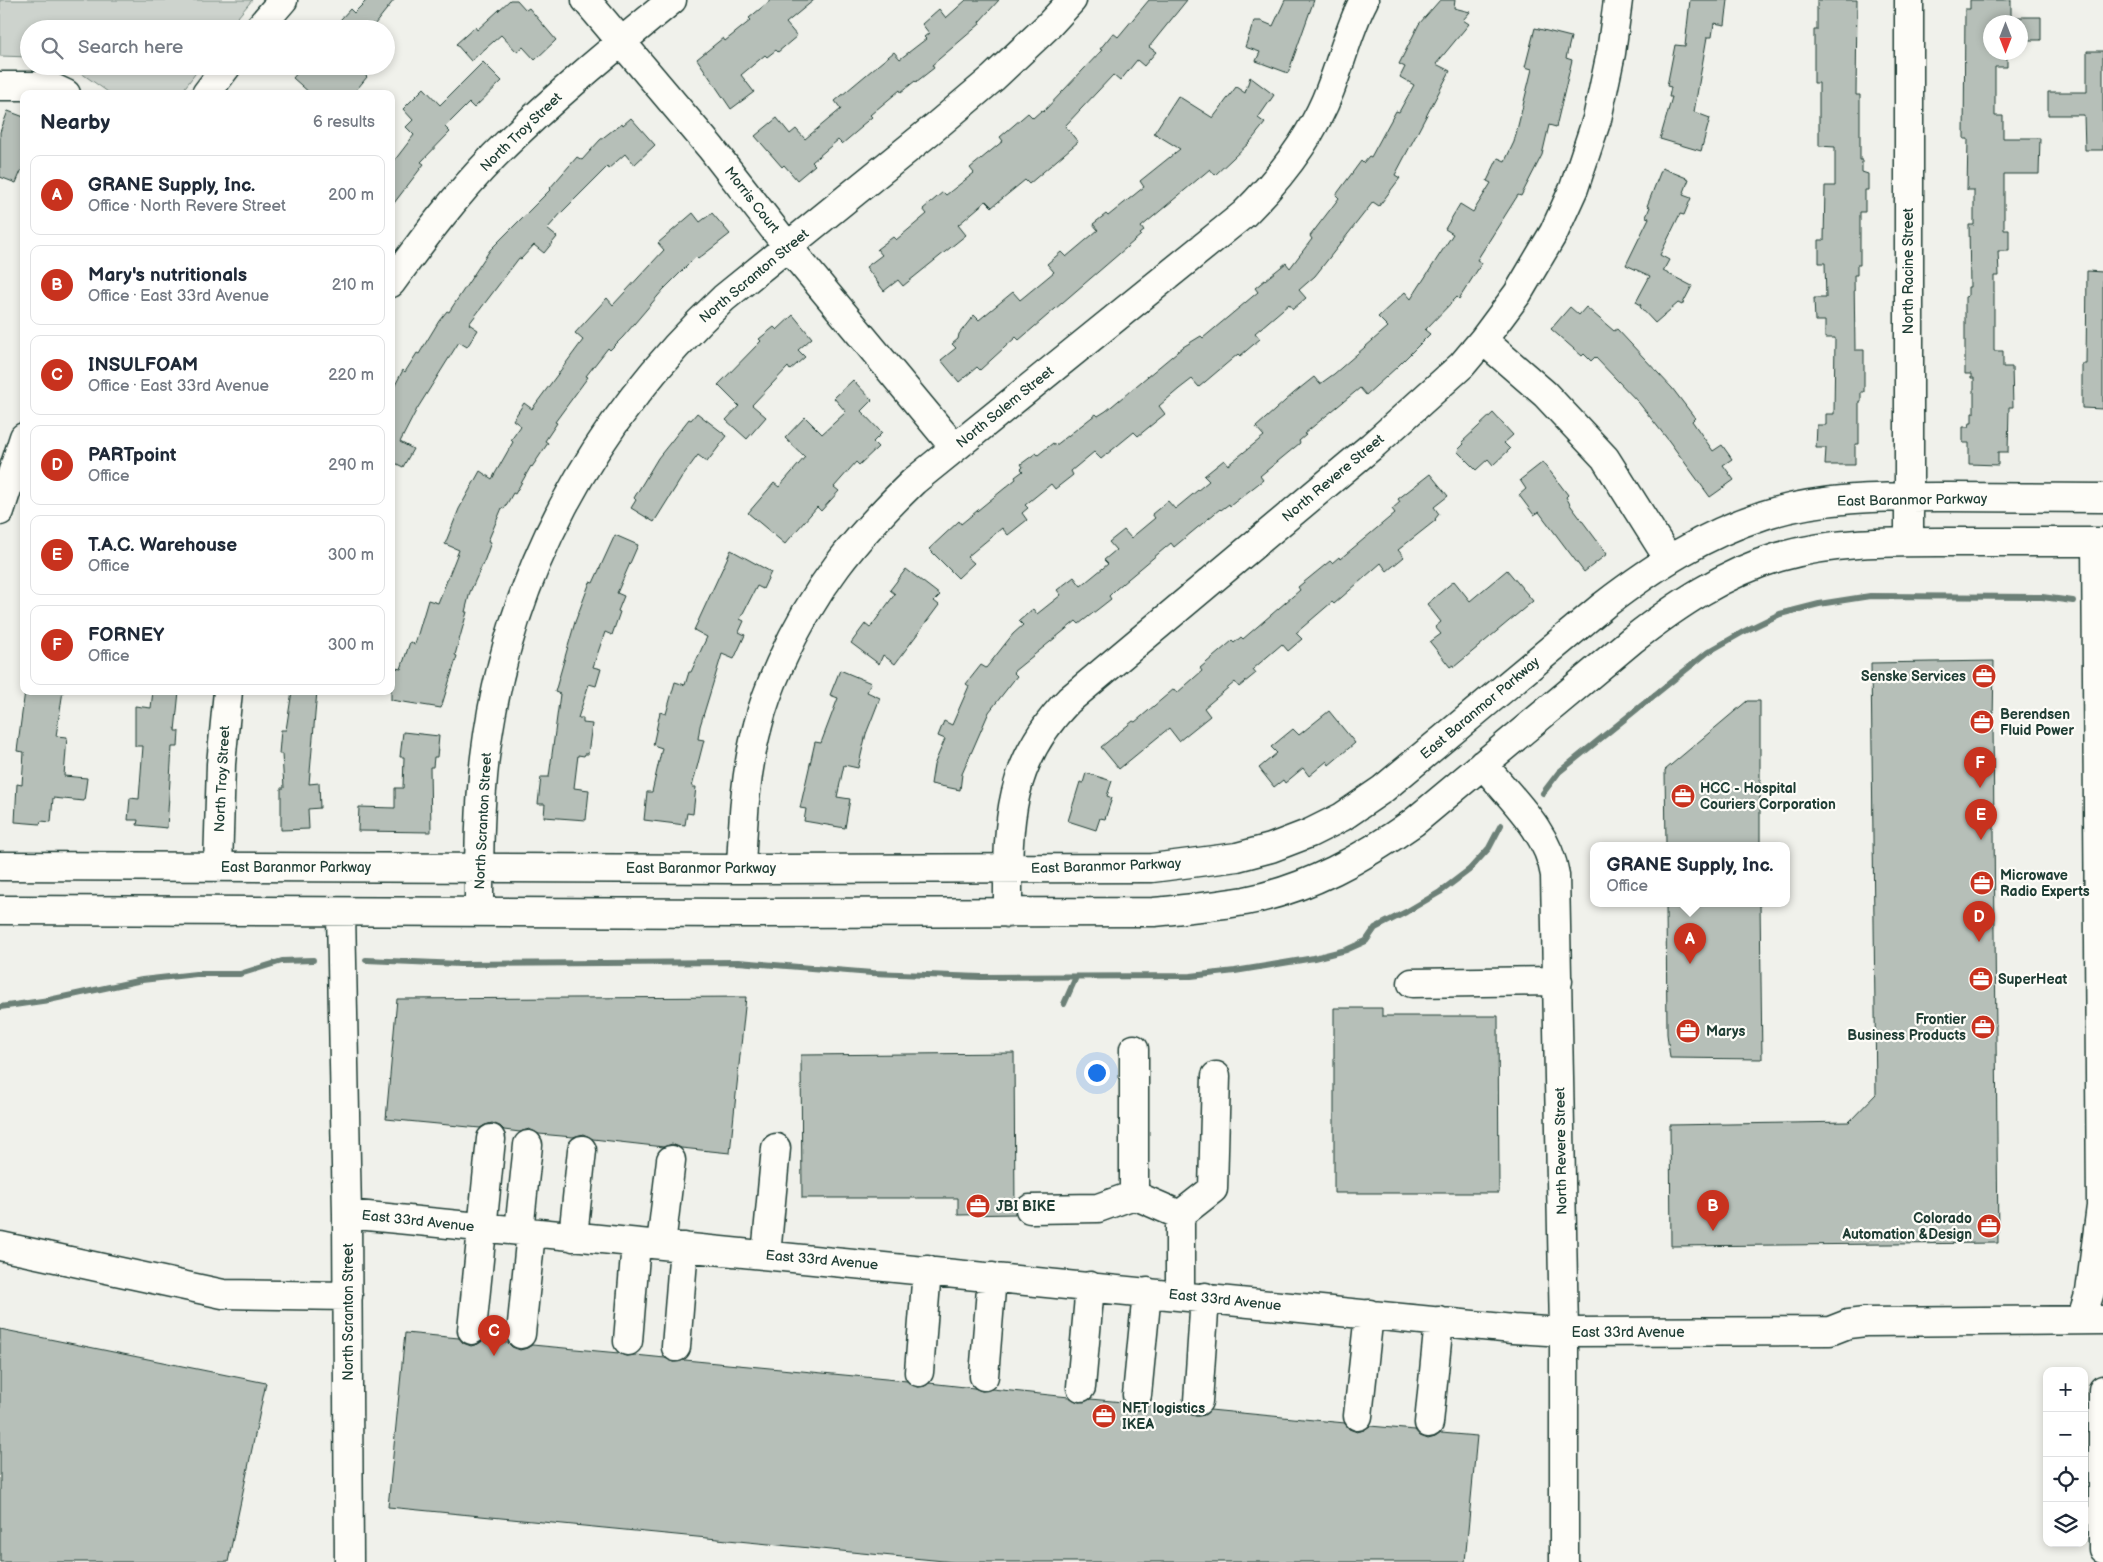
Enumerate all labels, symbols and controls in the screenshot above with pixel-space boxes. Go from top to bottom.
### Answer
north arrow [1983,15,2028,60]
search box [20,20,395,75]
icon: search [38,34,66,62]
text: Search here [78,36,183,59]
street label: North Troy Street [477,88,566,175]
text: Nearby [40,110,110,135]
text: 6 results [313,113,375,132]
street label: Morris Court [721,164,784,237]
text: GRANE Supply, Inc. [88,174,255,197]
text: A [52,186,62,205]
text: 200 m [328,186,374,205]
text: Office · North Revere Street [88,197,286,216]
street label: North Racine Street [1900,207,1917,334]
street label: North Scranton Street [696,225,813,327]
text: Mary's nutritionals [88,264,247,287]
text: B [51,276,63,295]
text: 210 m [332,276,374,295]
text: Office · East 33rd Avenue [88,287,269,306]
text: INSULFOAM [88,354,198,377]
street label: North Salem Street [953,362,1058,452]
text: C [51,366,63,385]
text: 220 m [328,366,374,385]
text: Office · East 33rd Avenue [88,377,269,396]
street label: North Revere Street [1279,430,1388,526]
text: PARTpoint [88,444,176,467]
text: D [51,456,63,475]
text: 290 m [328,456,374,475]
text: Office [88,467,130,486]
street label: East Baranmor Parkway [1837,490,1988,510]
text: T.A.C. Warehouse [88,534,237,557]
text: E [52,546,62,565]
text: 300 m [328,546,374,565]
text: Office [88,557,130,576]
text: FORNEY [88,624,164,647]
text: F [52,636,62,655]
text: 300 m [328,636,374,655]
text: Office [88,647,130,666]
street label: East Baranmor Parkway [1417,653,1544,763]
office icon: Senske Services [1971,663,1997,689]
place label: Senske Services [1861,668,1966,685]
place label: Berendsen Fluid Power [2000,706,2074,739]
office icon: Berendsen Fluid Power [1969,709,1995,735]
street label: North Troy Street [211,725,233,833]
pin: F [1964,747,1996,788]
street label: North Scranton Street [471,751,495,890]
place label: HCC - Hospital Couriers Corporation [1700,780,1836,813]
office icon: HCC - Hospital Couriers Corporation [1670,783,1696,809]
pin: E [1965,799,1997,840]
popup [1590,842,1790,907]
text: GRANE Supply, Inc. [1606,854,1774,877]
street label: East Baranmor Parkway [1031,855,1182,877]
street label: East Baranmor Parkway [221,859,372,876]
street label: East Baranmor Parkway [626,860,777,877]
place label: Microwave Radio Experts [2000,867,2090,900]
office icon: Microwave Radio Experts [1969,870,1995,896]
text: Office [1606,877,1648,896]
pin: D [1963,901,1995,942]
pin: A [1674,923,1706,964]
office icon: SuperHeat [1968,966,1994,992]
place label: SuperHeat [1998,971,2067,988]
place label: Frontier Business Products [1847,1011,1966,1044]
office icon: Frontier Business Products [1970,1014,1996,1040]
office icon: Marys [1675,1018,1701,1044]
place label: Marys [1706,1023,1745,1040]
your location [1084,1060,1110,1086]
street label: North Revere Street [1551,1086,1571,1215]
pin: B [1697,1190,1729,1231]
office icon: JBI BIKE [965,1193,991,1219]
place label: JBI BIKE [996,1198,1055,1215]
street label: East 33rd Avenue [361,1207,475,1235]
place label: Colorado Automation &Design [1842,1210,1972,1243]
office icon: Colorado Automation &Design [1976,1213,2002,1239]
street label: North Scranton Street [340,1243,357,1381]
street label: East 33rd Avenue [765,1247,879,1273]
street label: East 33rd Avenue [1168,1286,1282,1314]
pin: C [478,1315,510,1356]
street label: East 33rd Avenue [1572,1324,1684,1341]
map controls [2043,1367,2088,1547]
button: + [2043,1367,2088,1412]
place label: NFT logistics IKEA [1122,1400,1205,1433]
office icon: NFT logistics IKEA [1091,1403,1117,1429]
button: − [2043,1412,2088,1457]
button: locate [2043,1457,2088,1502]
button: layers [2043,1502,2088,1547]

